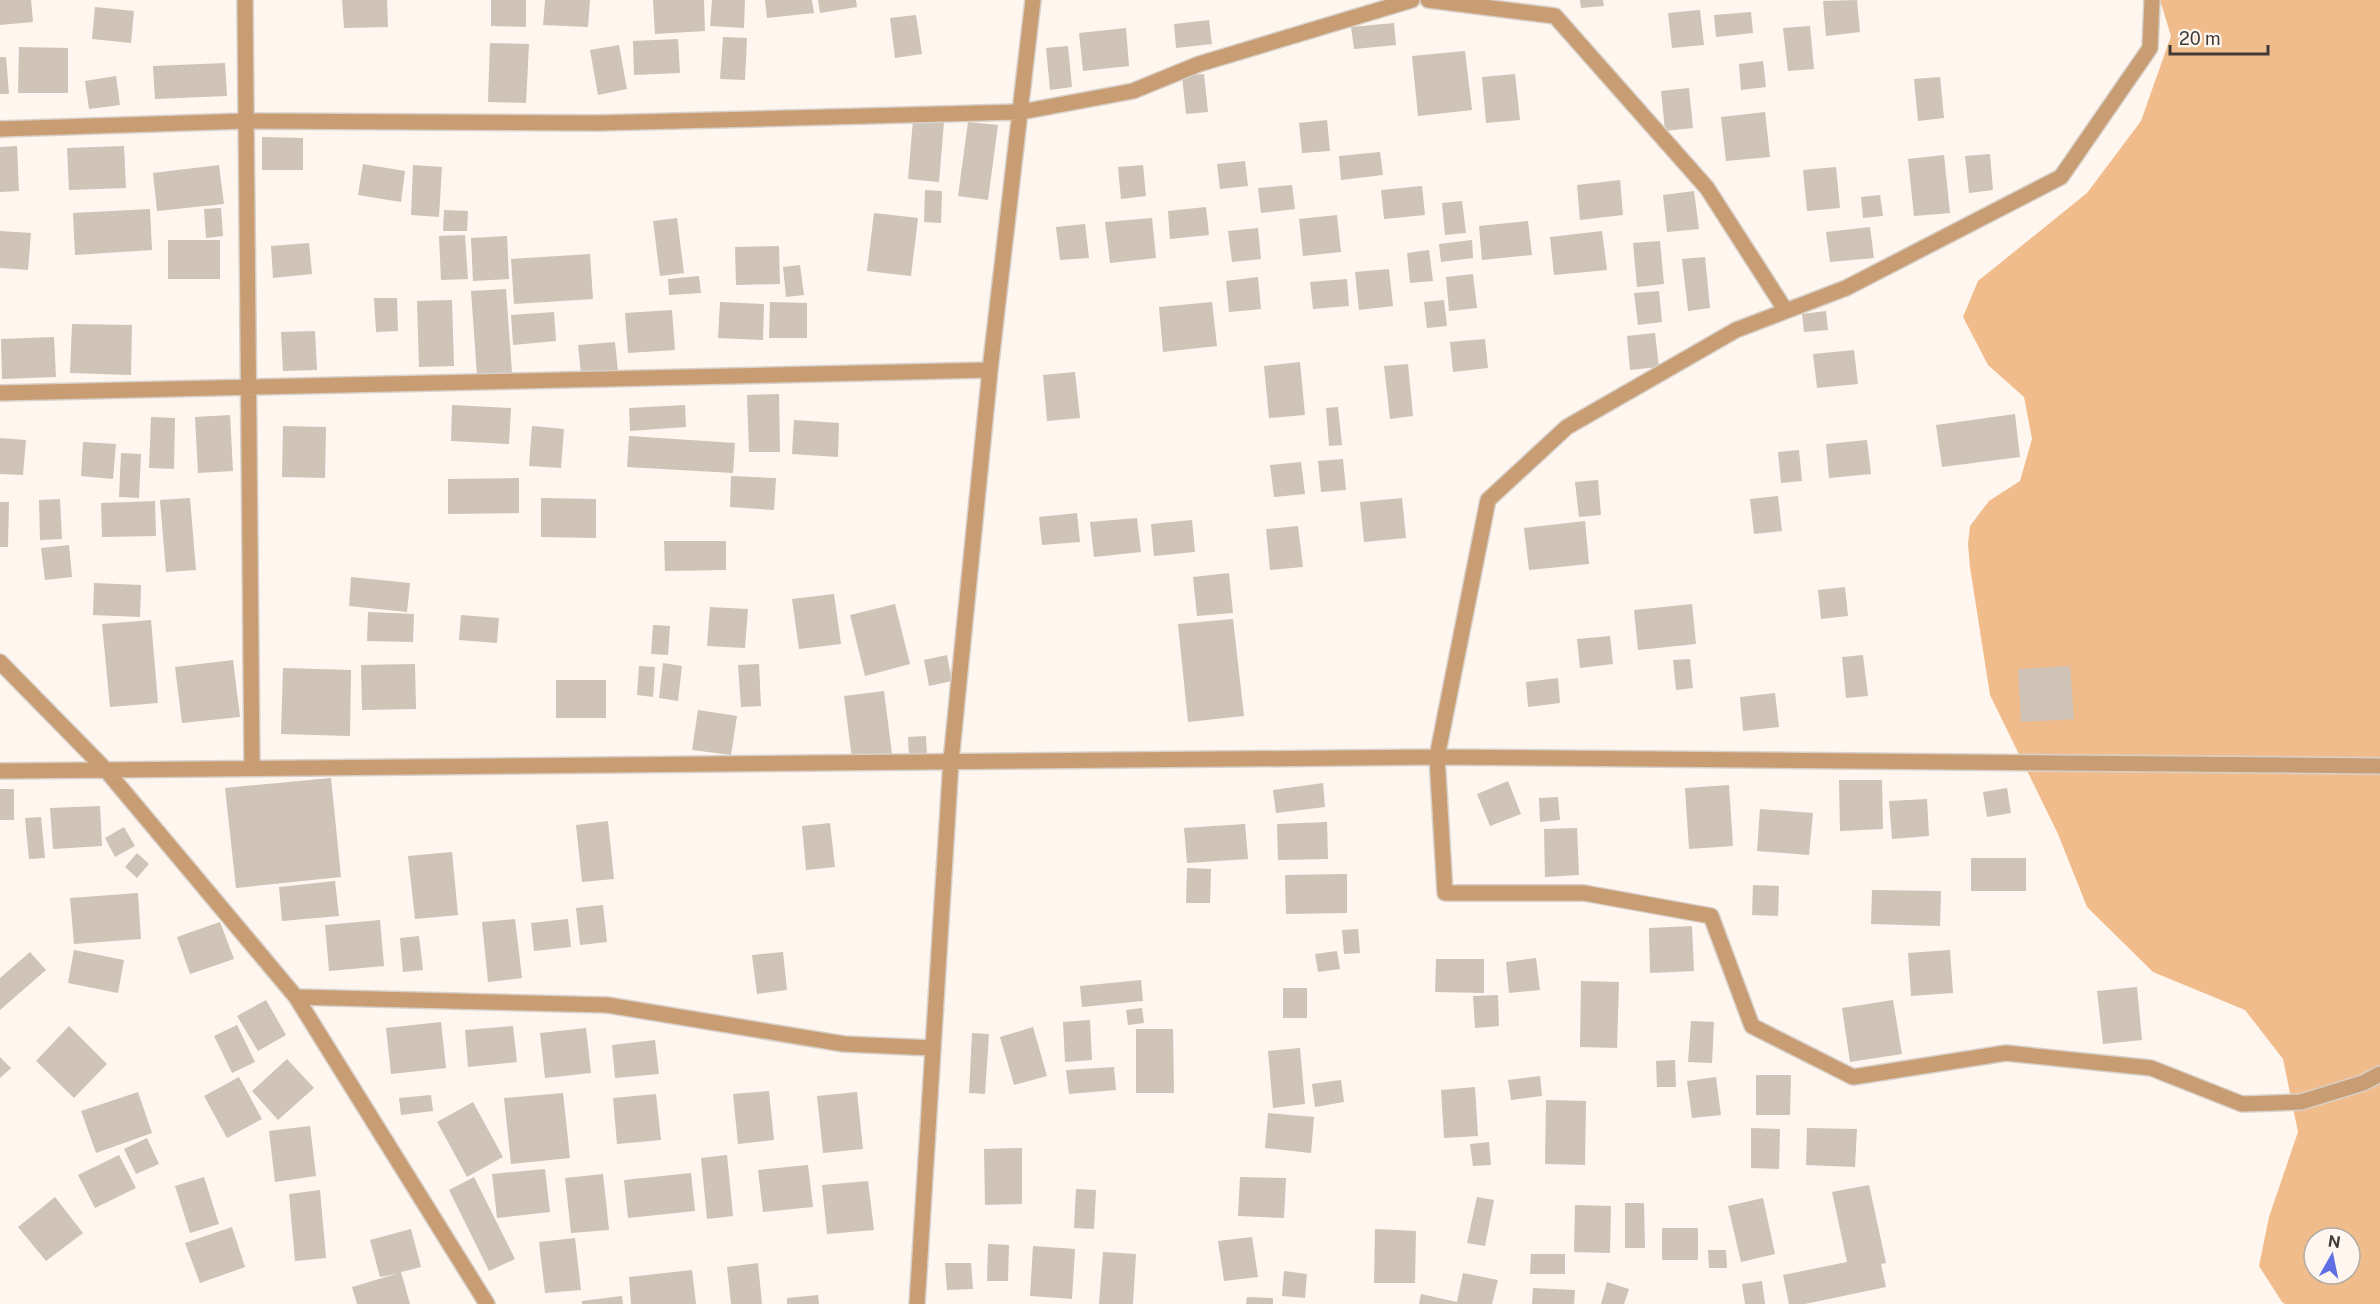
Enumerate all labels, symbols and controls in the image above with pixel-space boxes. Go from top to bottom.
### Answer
scale bar [2170,18,2268,56]
text: 20 m [2179,28,2221,49]
north arrow [2302,1226,2362,1286]
text: N [2327,1231,2342,1252]

